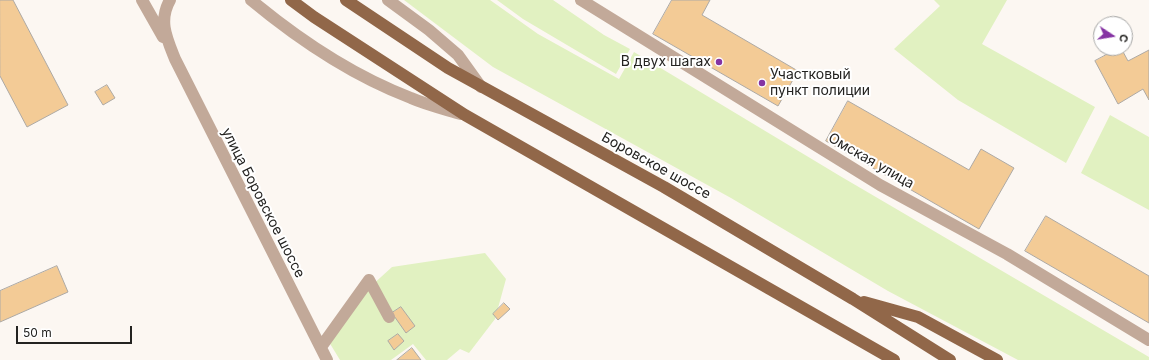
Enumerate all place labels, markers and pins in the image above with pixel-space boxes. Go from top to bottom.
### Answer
place label: В двух шагах [621,54,711,70]
marker: В двух шагах [714,57,724,67]
place label: Участковый пункт полиции [770,67,870,100]
marker: Участковый пункт полиции [757,78,767,88]

